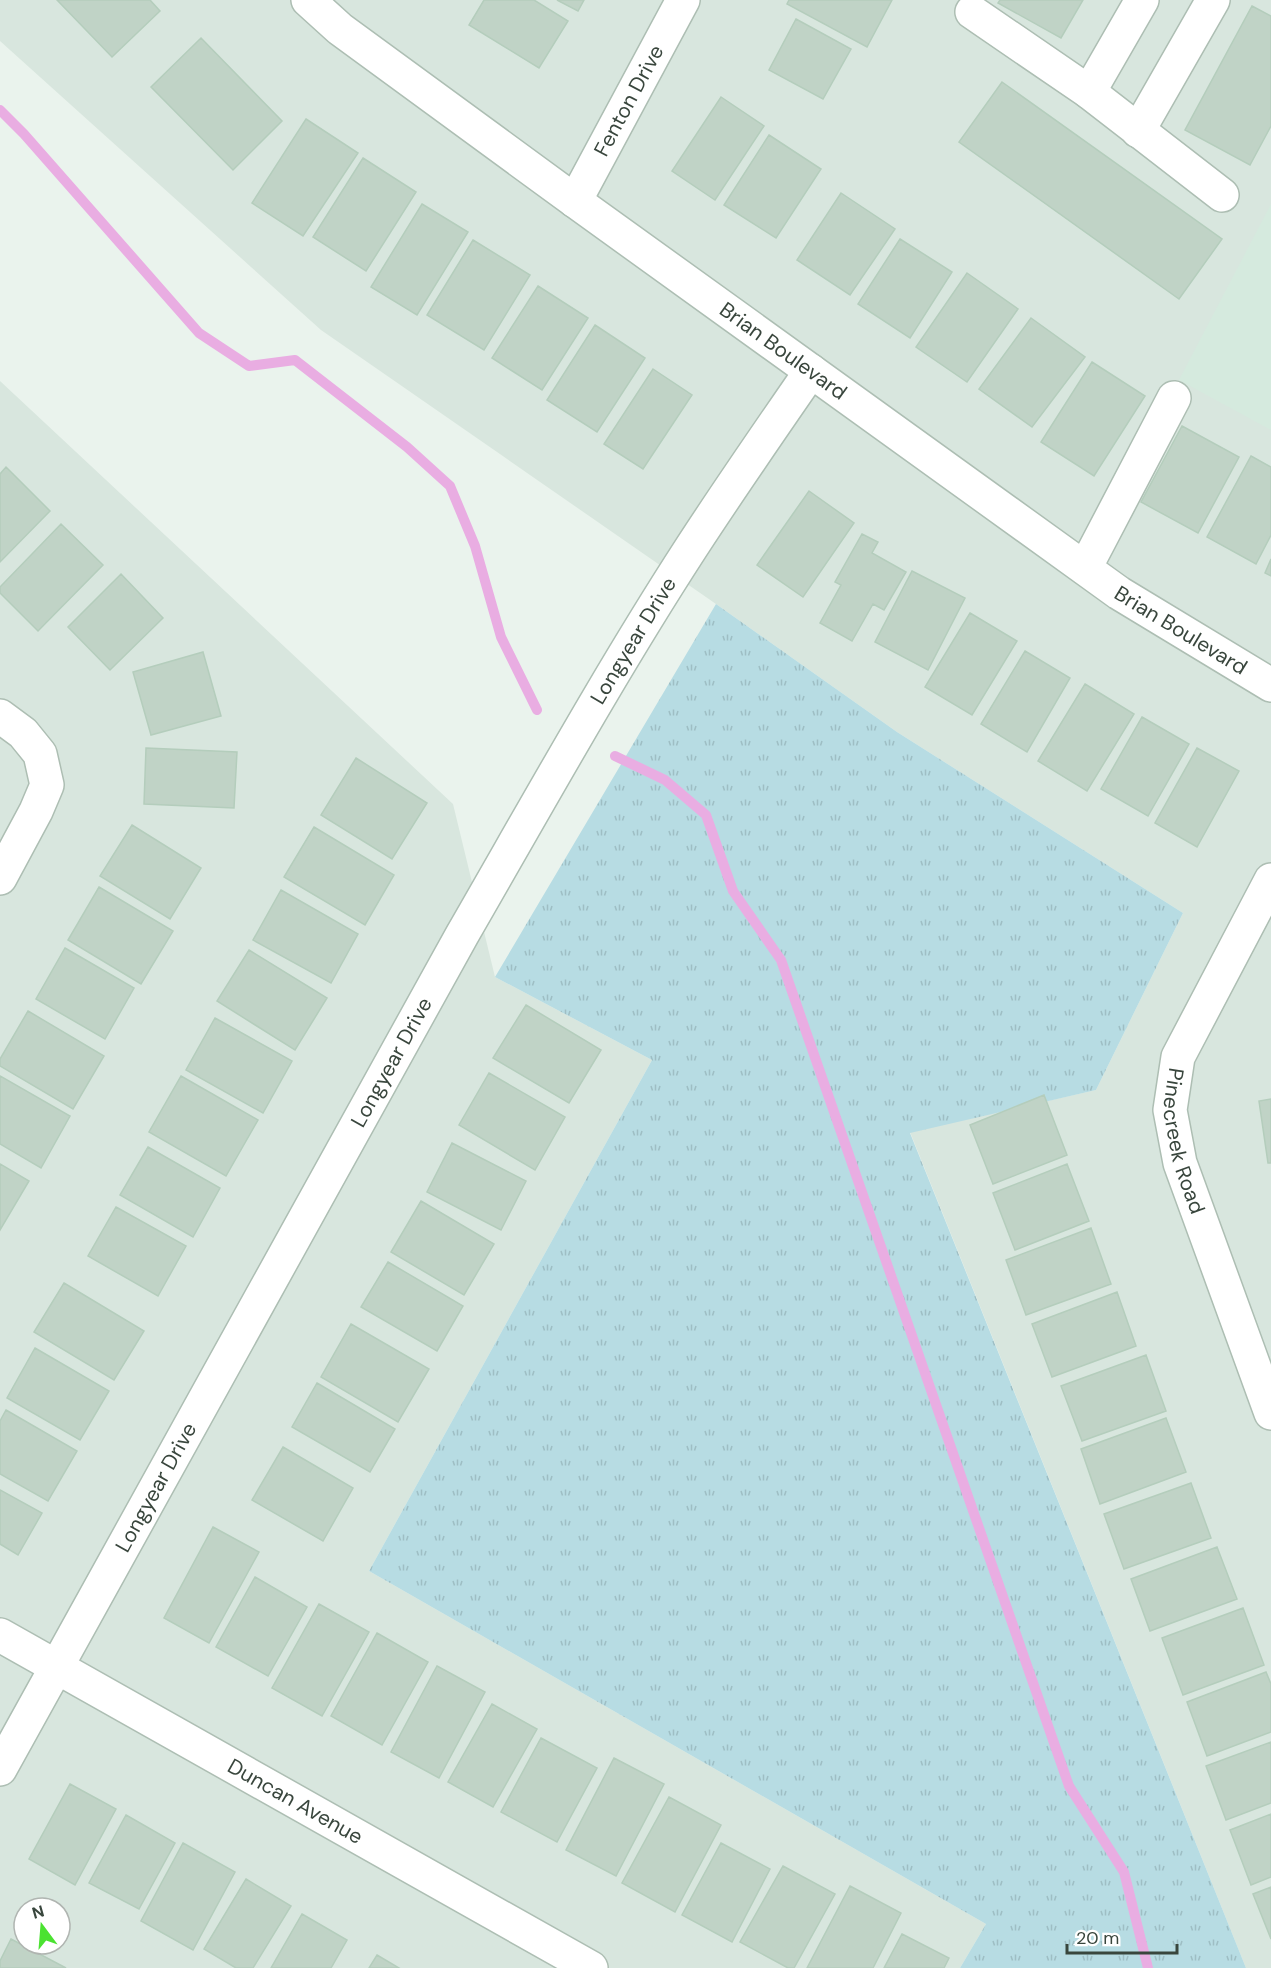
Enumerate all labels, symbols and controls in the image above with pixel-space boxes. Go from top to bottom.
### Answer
street label: Fenton Drive [588,40,670,161]
street label: Brian Boulevard [714,296,852,406]
street label: Longyear Drive [584,572,683,709]
street label: Brian Boulevard [1109,579,1252,681]
street label: Longyear Drive [344,992,439,1132]
street label: Pinecreek Road [1156,1066,1211,1218]
street label: Longyear Drive [109,1417,203,1557]
street label: Duncan Avenue [223,1752,368,1851]
north arrow [12,1896,72,1956]
text: N [29,1900,47,1924]
scale bar [1067,1917,1176,1955]
text: 20 m [1076,1926,1119,1950]

